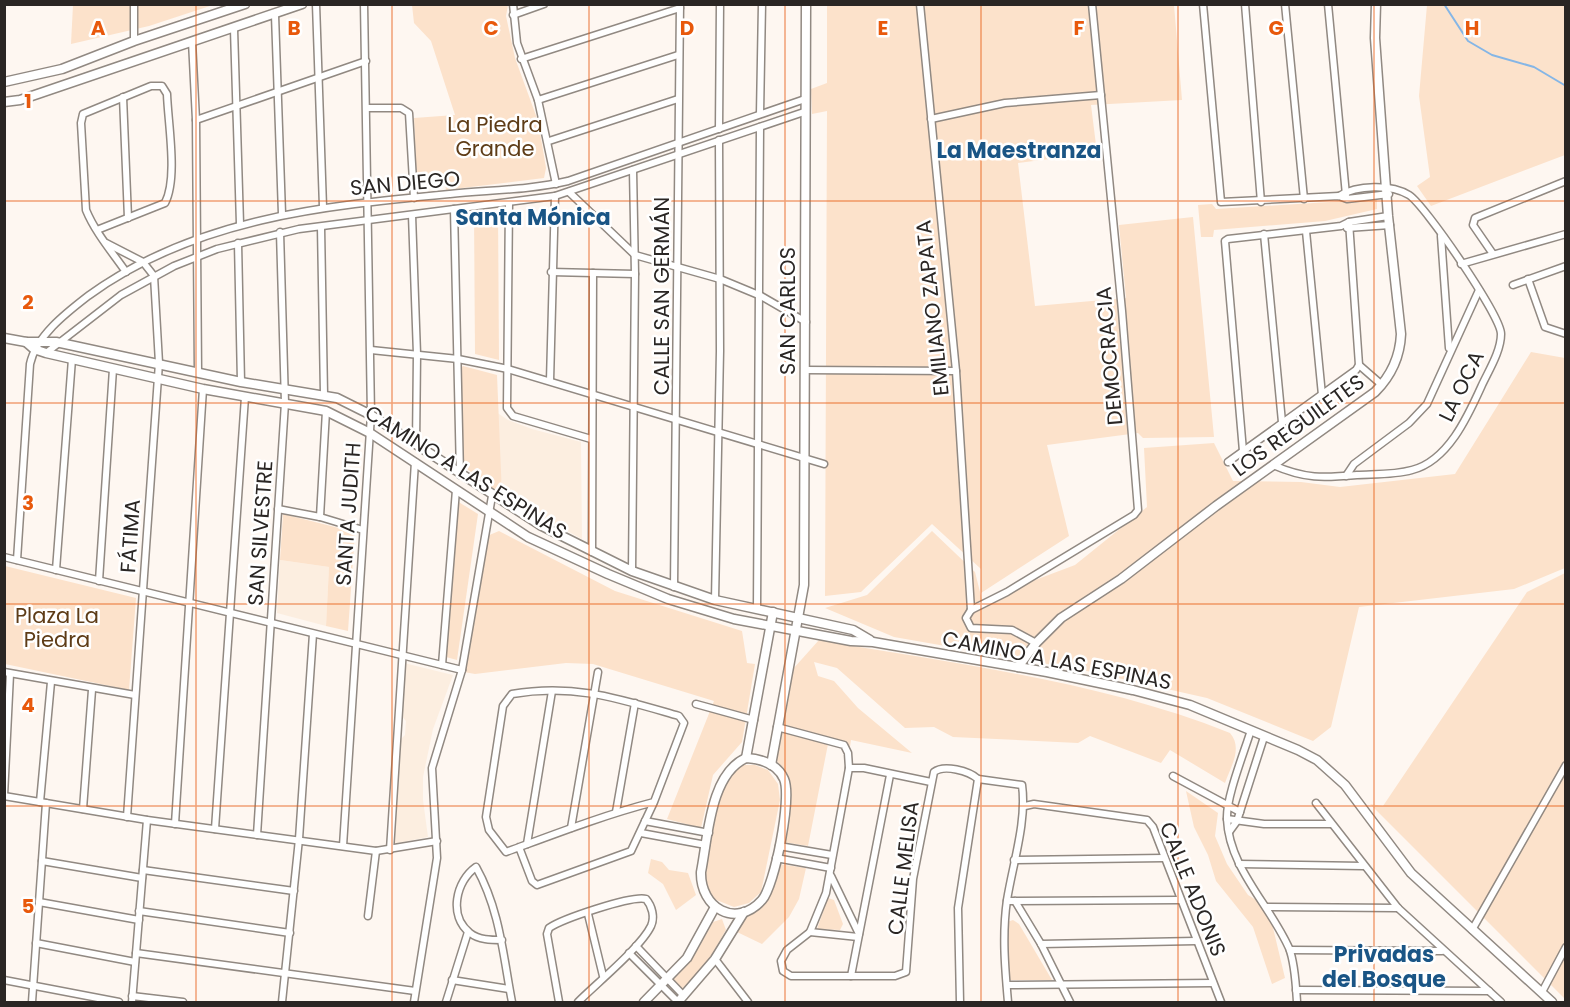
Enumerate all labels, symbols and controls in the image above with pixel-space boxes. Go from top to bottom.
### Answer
text: A [91,14,106,42]
text: B [287,14,301,42]
text: C [483,14,499,42]
text: D [680,14,694,42]
text: E [878,14,888,42]
text: F [1074,14,1085,42]
text: G [1268,14,1284,42]
text: H [1465,14,1479,42]
text: 1 [24,87,32,115]
park label: La Piedra Grande [447,110,543,163]
district label: La Maestranza [936,135,1102,166]
street label: SAN DIEGO [349,164,461,202]
street label: CALLE SAN GERMÁN [647,197,676,395]
district label: Santa Mónica [455,202,611,233]
street label: EMILIANO ZAPATA [908,219,956,397]
street label: SAN CARLOS [773,247,802,375]
street label: DEMOCRACIA [1089,286,1129,426]
text: 2 [22,288,34,316]
street label: LA OCA [1431,346,1491,426]
street label: LOS REGUILETES [1226,367,1370,483]
street label: CAMINO A LAS ESPINAS [359,398,573,546]
street label: SANTA JUDITH [329,441,367,587]
street label: SAN SILVESTRE [240,459,280,607]
text: 3 [22,489,34,517]
street label: FÁTIMA [113,498,147,574]
park label: Plaza La Piedra [15,601,99,654]
street label: CAMINO A LAS ESPINAS [940,624,1174,696]
text: 4 [21,691,35,719]
street label: CALLE MELISA [880,799,926,937]
street label: CALLE ADONIS [1153,817,1233,961]
text: 5 [22,892,35,920]
district label: Privadas del Bosque [1322,939,1446,995]

